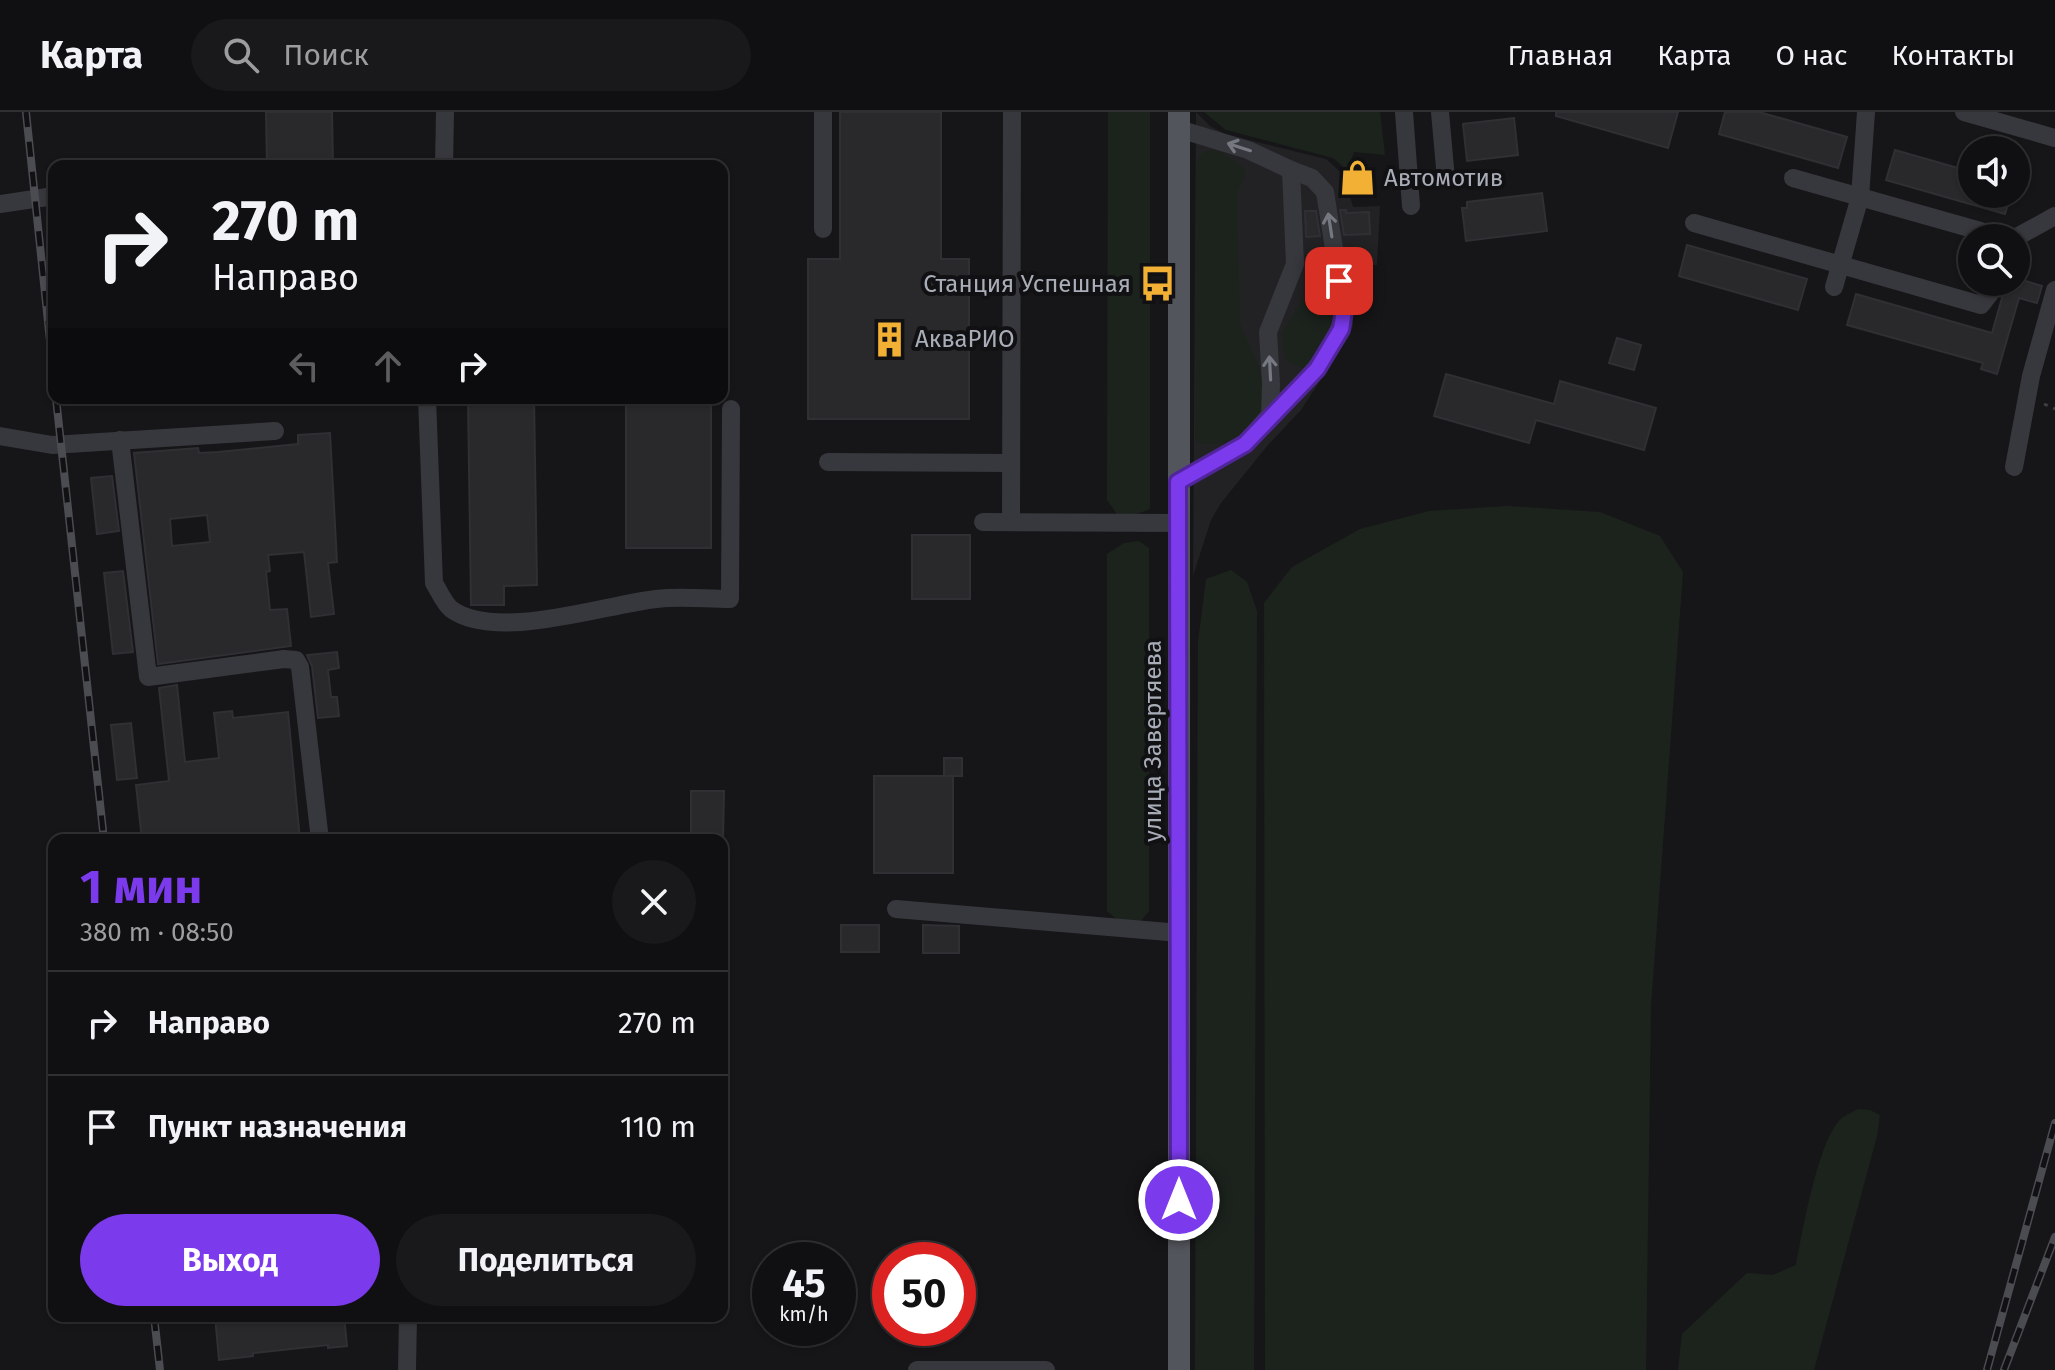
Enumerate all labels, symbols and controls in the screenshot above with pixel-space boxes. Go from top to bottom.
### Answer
search box [191,19,751,91]
text: Карта [40,32,143,78]
icon: search [219,33,263,77]
text: Поиск [283,37,369,73]
text: Главная [1507,39,1613,72]
text: Карта [1657,39,1731,72]
text: О нас [1775,39,1847,72]
text: Контакты [1891,39,2015,72]
map controls [1958,136,2030,296]
button: sound [1958,136,2030,208]
one-way arrow [1227,139,1252,154]
shop icon: Автомотив [1339,159,1377,197]
place label: Автомотив [1384,164,1503,192]
text: 270 m [212,188,359,255]
icon: right [80,192,184,296]
one-way arrow [1322,213,1337,238]
button: search [1958,224,2030,296]
pin [1305,247,1373,315]
text: Направо [212,256,359,300]
icon: arrive [1317,259,1361,303]
bus stop icon: Станция Успешная [1138,265,1176,303]
place label: Станция Успешная [923,270,1131,298]
building icon: АкваРИО [870,320,908,358]
place label: АкваРИО [915,325,1015,353]
icon: left [282,344,326,388]
icon: ahead [366,344,410,388]
icon: right [450,344,494,388]
one-way arrow [1263,355,1278,382]
street label: улица Завертяева [1139,640,1167,842]
text: 1 мин [80,858,202,916]
button: close [612,860,696,944]
text: 380 m · 08:50 [80,917,234,948]
icon: right [80,1001,124,1045]
text: Направо [148,1005,270,1041]
text: 270 m [618,1005,696,1041]
icon: arrive [80,1105,124,1149]
text: Пункт назначения [148,1109,407,1145]
text: 110 m [620,1109,696,1145]
position arrow [1137,1158,1221,1242]
button: Выход [80,1214,380,1306]
button: Поделиться [396,1214,696,1306]
speed limit sign: 50 [872,1242,976,1346]
text: 45 [782,1260,826,1308]
text: km/h [779,1302,829,1326]

